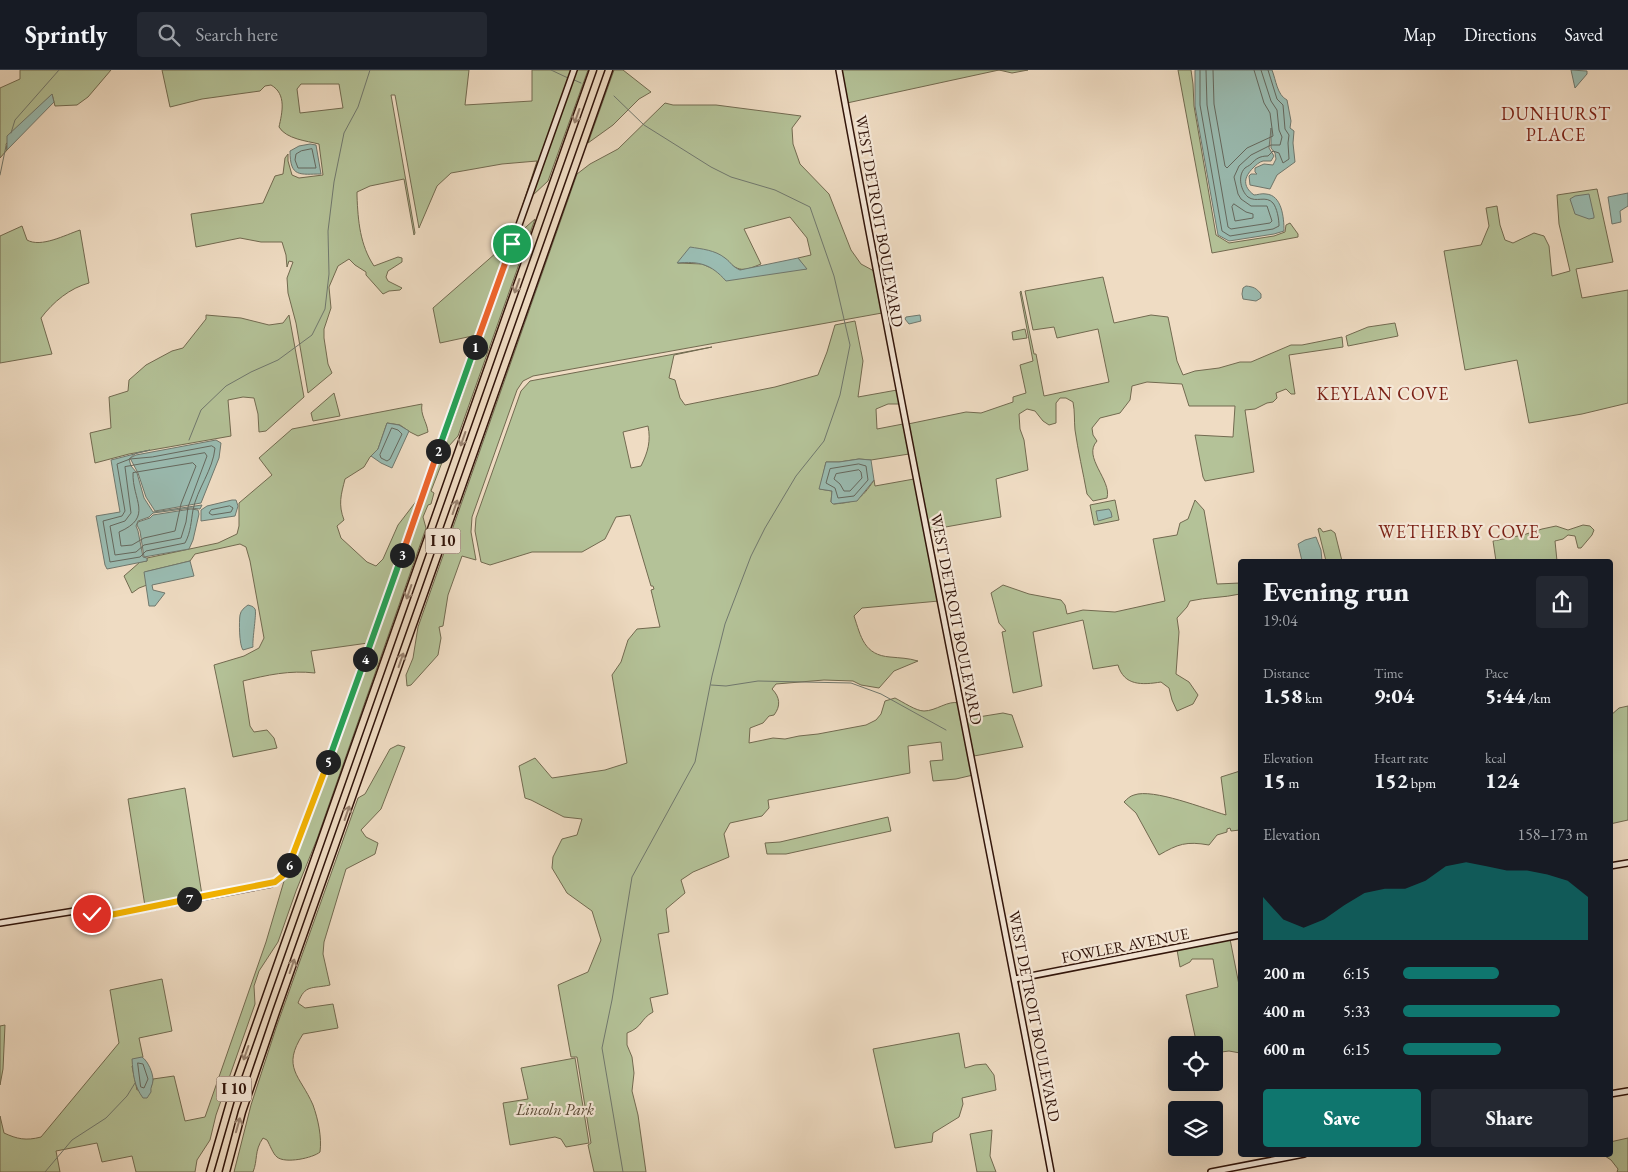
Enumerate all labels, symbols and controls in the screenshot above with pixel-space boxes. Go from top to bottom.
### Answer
search box [137,12,487,57]
text: Sprintly [25,19,107,50]
icon: search [155,21,183,49]
text: Search here [195,22,278,47]
text: Map [1404,23,1436,46]
text: Directions [1464,23,1536,46]
text: Saved [1564,23,1603,46]
district label: DUNHURST PLACE [1501,102,1611,146]
one-way arrow [572,108,581,123]
street label: WEST DETROIT BOULEVARD [851,113,909,329]
pin [491,223,533,265]
icon: arrive [498,230,526,258]
one-way arrow [512,277,521,293]
pin: 1 [462,334,488,360]
text: 1 [472,338,479,356]
district label: KEYLAN COVE [1317,382,1449,405]
one-way arrow [458,431,467,446]
pin: 2 [426,438,450,464]
text: 2 [435,442,442,460]
one-way arrow [451,499,460,515]
street label: WEST DETROIT BOULEVARD [926,512,987,727]
district label: WETHERBY COVE [1378,520,1540,543]
road number: I 10 [426,528,460,554]
pin: 3 [390,542,414,568]
text: 3 [399,546,406,564]
text: Evening run [1263,573,1409,609]
button: share [1536,576,1588,628]
one-way arrow [404,584,413,599]
text: 19:04 [1263,610,1298,631]
pin: 4 [352,646,378,672]
text: 4 [362,650,369,668]
one-way arrow [397,653,406,668]
text: Distance [1263,664,1310,682]
text: Time [1374,664,1403,682]
text: Pace [1485,664,1509,682]
text: 1.58 [1263,682,1302,709]
text: 9:04 [1374,682,1414,709]
text: 5:44 [1485,682,1525,709]
text: km [1302,689,1323,707]
text: /km [1525,689,1551,707]
text: Elevation [1263,749,1313,767]
text: Heart rate [1374,749,1428,767]
text: kcal [1485,749,1506,767]
pin: 5 [316,750,340,774]
text: 5 [325,753,332,771]
text: 15 [1263,767,1286,794]
text: 152 [1374,767,1408,794]
text: 124 [1485,767,1519,794]
text: m [1286,774,1299,792]
text: bpm [1408,774,1436,792]
one-way arrow [343,806,352,821]
text: Elevation [1263,824,1321,845]
text: 158–173 m [1517,824,1588,845]
pin: 6 [276,852,302,878]
text: 6 [286,856,293,874]
pin: 7 [176,886,202,912]
text: 7 [186,890,193,908]
pin [71,893,113,935]
icon: check [78,900,106,928]
street label: WEST DETROIT BOULEVARD [1004,909,1065,1124]
street label: FOWLER AVENUE [1059,923,1191,968]
one-way arrow [288,958,298,974]
text: 200 m [1263,963,1305,984]
text: 6:15 [1343,963,1370,984]
text: 400 m [1263,1001,1305,1022]
text: 5:33 [1343,1001,1370,1022]
map controls [1168,1036,1223,1156]
button: locate [1168,1036,1223,1091]
text: 600 m [1263,1039,1305,1060]
text: 6:15 [1343,1039,1370,1060]
one-way arrow [241,1045,250,1061]
road number: I 10 [216,1076,252,1102]
button: Save [1263,1089,1421,1147]
button: Share [1431,1089,1588,1147]
park label: Lincoln Park [515,1099,595,1120]
button: layers [1168,1101,1223,1156]
one-way arrow [234,1117,244,1133]

